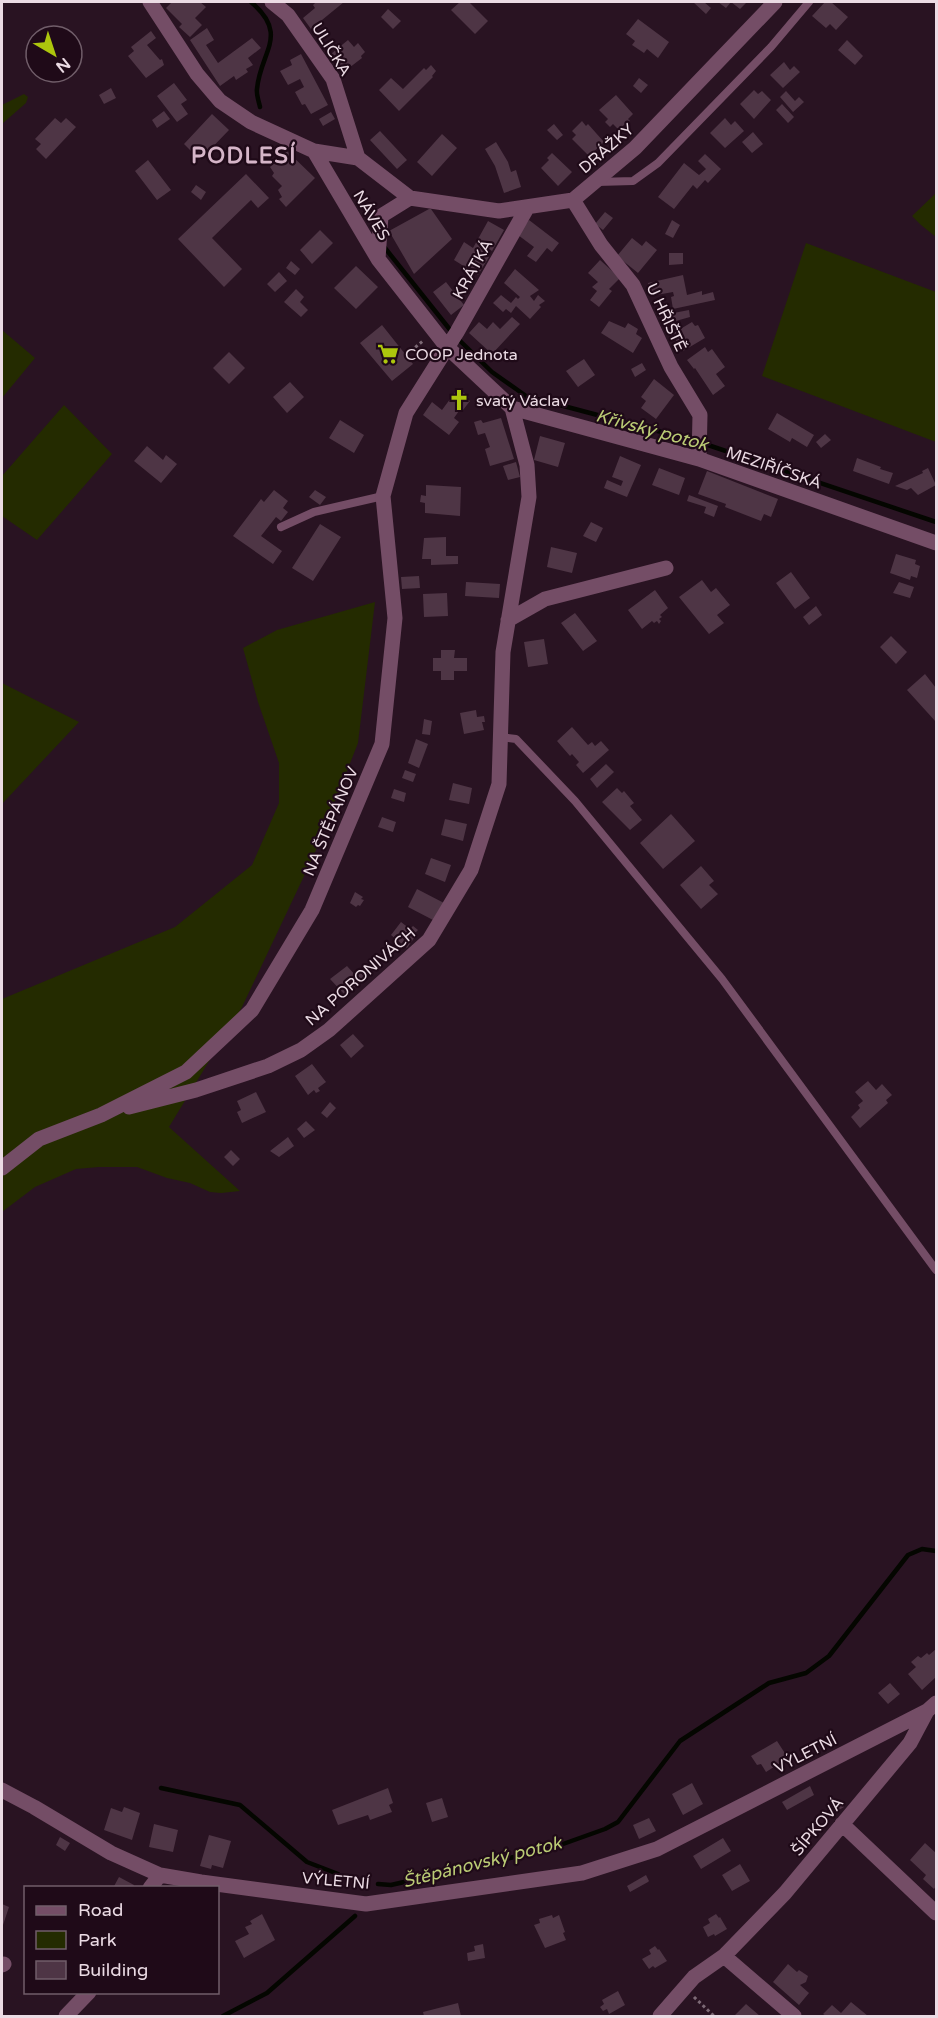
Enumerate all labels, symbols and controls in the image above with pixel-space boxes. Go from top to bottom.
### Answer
street label: ULIČKA [307,19,355,80]
north arrow [24,24,84,84]
text: N [52,53,74,77]
street label: DRÁŽKY [575,119,638,178]
district label: PODLESÍ [191,141,297,169]
street label: NÁVES [348,187,394,244]
street label: KRÁTKÁ [448,236,497,303]
street label: U HŘIŠTĚ [641,280,691,355]
supermarket icon: COOP Jednota [376,342,400,366]
place label: COOP Jednota [405,345,518,365]
church icon: svatý Václav [447,388,471,412]
place label: svatý Václav [476,391,569,411]
water label: Křivský potok [593,404,712,456]
street label: MEZIŘÍČSKÁ [723,442,824,494]
street label: NA ŠTĚPÁNOV [299,764,363,879]
street label: NA PORONIVÁCH [301,923,420,1030]
street label: VÝLETNÍ [771,1730,840,1778]
street label: ŠÍPKOVÁ [787,1793,848,1860]
water label: Štěpánovský potok [400,1831,565,1892]
street label: VÝLETNÍ [301,1868,371,1894]
legend [24,1886,219,1994]
text: Road [78,1899,123,1921]
text: Park [78,1929,117,1951]
text: Building [78,1959,148,1981]

